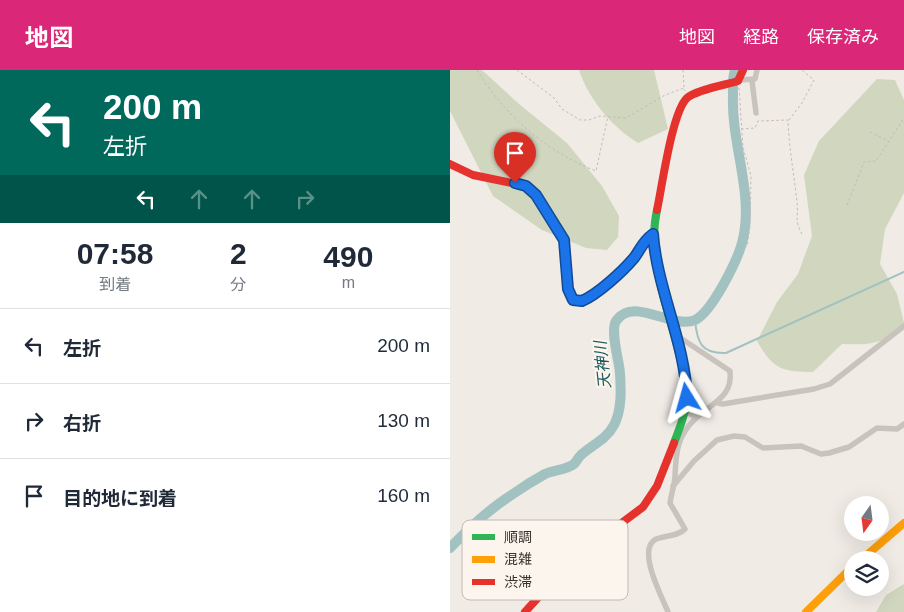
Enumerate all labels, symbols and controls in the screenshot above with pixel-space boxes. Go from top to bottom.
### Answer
text: 地図 [25,24,73,51]
text: 地図 [679,27,715,47]
text: 経路 [743,27,779,47]
text: 保存済み [807,27,879,47]
text: 200 m [103,87,202,126]
icon: left [20,90,85,155]
pin [494,132,536,183]
text: 左折 [103,134,147,159]
icon: arrive [501,139,529,167]
icon: left [132,185,160,213]
icon: ahead [185,185,213,213]
icon: ahead [238,185,266,213]
icon: right [291,185,319,213]
text: 07:58 [77,237,153,270]
text: 2 [230,237,247,270]
text: 490 [323,240,373,273]
text: m [342,274,355,291]
text: 到着 [99,276,131,293]
text: 分 [230,276,246,293]
icon: left [20,332,48,360]
text: 200 m [377,335,430,356]
text: 左折 [63,338,101,359]
water label: 天神川 [591,338,613,390]
position arrow [660,371,712,423]
icon: right [20,407,48,435]
text: 130 m [377,410,430,431]
text: 右折 [63,413,101,434]
icon: arrive [20,482,48,510]
text: 160 m [377,485,430,506]
text: 目的地に到着 [63,488,177,509]
north arrow [844,496,889,541]
map controls [844,496,889,596]
legend [462,520,628,600]
text: 順調 [504,529,532,545]
text: 混雑 [504,551,532,567]
button: layers [844,551,889,596]
text: 渋滞 [504,574,532,590]

